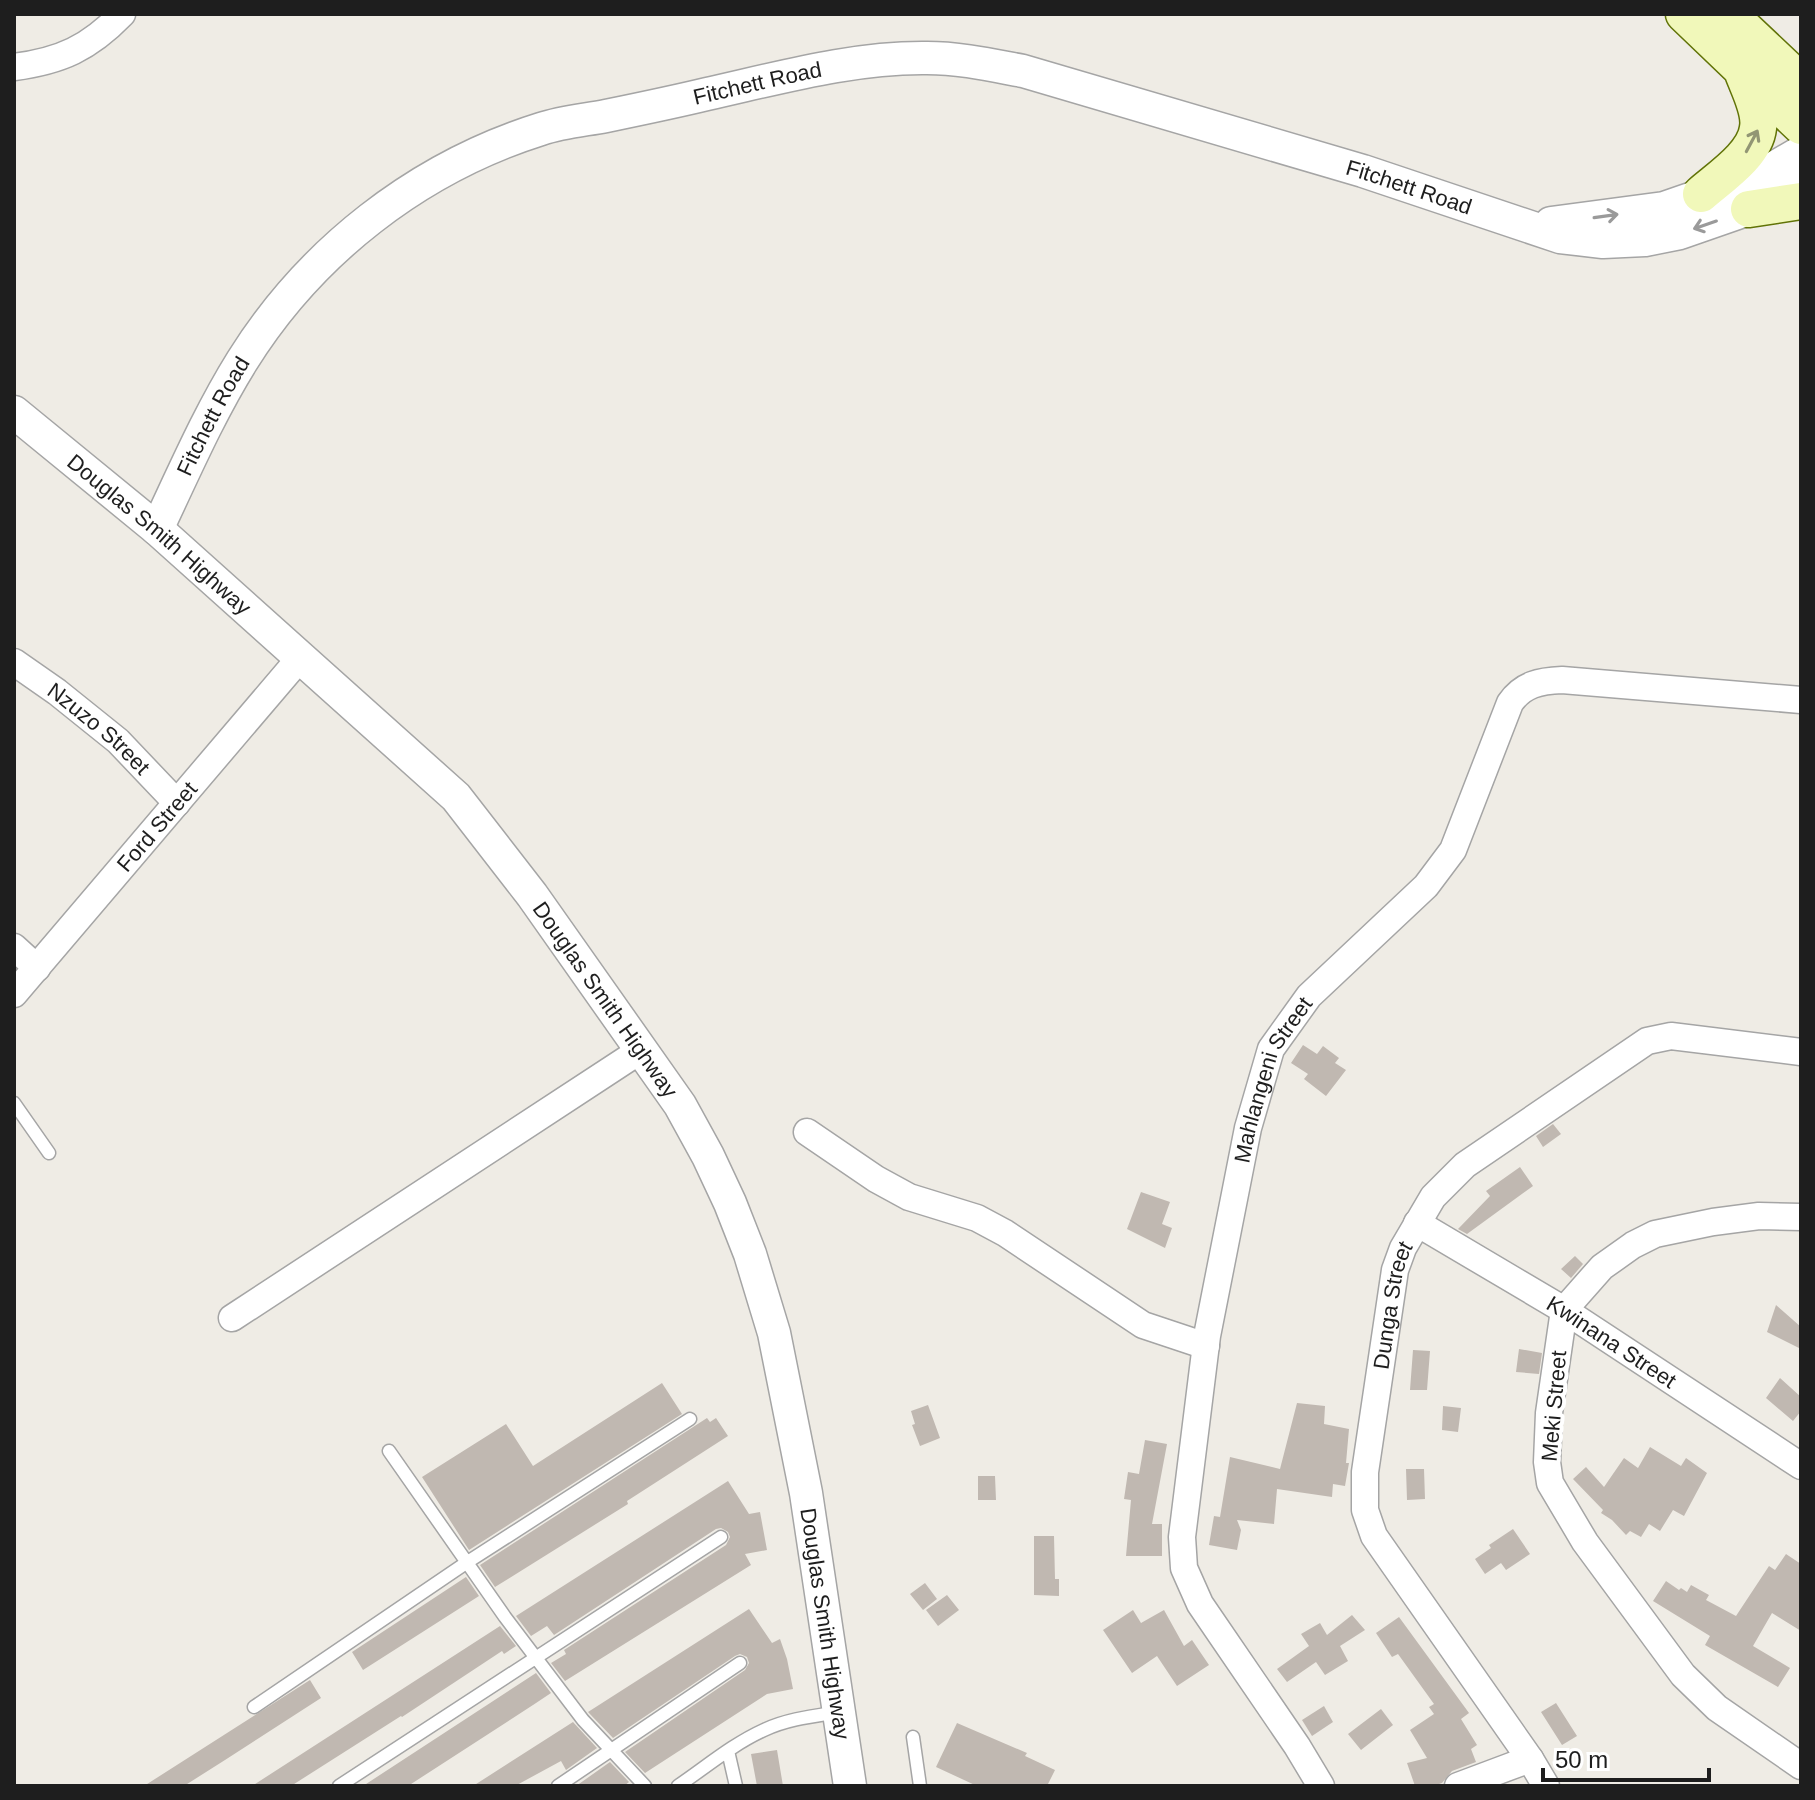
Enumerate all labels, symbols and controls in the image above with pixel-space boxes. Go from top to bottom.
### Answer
street label: Fitchett Road [691,56,824,109]
one-way arrow [1744,130,1760,153]
street label: Fitchett Road [1343,154,1475,219]
one-way arrow [1592,208,1618,223]
one-way arrow [1693,219,1718,234]
street label: Fitchett Road [171,352,254,479]
street label: Douglas Smith Highway [63,449,256,620]
street label: Nzuzo Street [43,677,155,779]
street label: Ford Street [111,776,202,877]
street label: Douglas Smith Highway [528,897,683,1102]
street label: Mahlangeni Street [1229,992,1317,1165]
street label: Dunga Street [1368,1236,1417,1371]
street label: Kwinana Street [1543,1290,1681,1393]
street label: Meki Street [1537,1349,1571,1463]
street label: Douglas Smith Highway [796,1506,855,1741]
scale bar [1543,1732,1709,1782]
text: 50 m [1555,1746,1608,1773]

